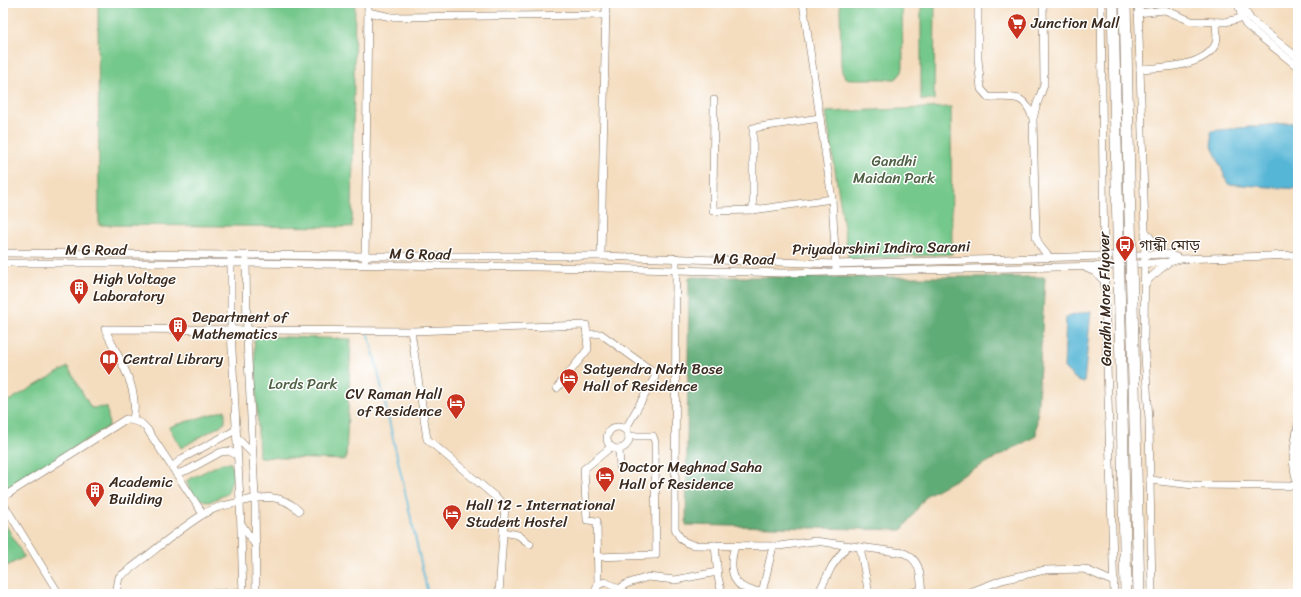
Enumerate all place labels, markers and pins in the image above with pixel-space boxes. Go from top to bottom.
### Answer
place label: Junction Mall [1030,10,1120,36]
supermarket icon: Junction Mall [1006,12,1028,40]
place label: গান্ধী মোড় [1139,232,1200,258]
bus stop icon: গান্ধী মোড় [1114,234,1136,262]
place label: High Voltage Laboratory [93,266,176,309]
building icon: High Voltage Laboratory [68,277,90,305]
place label: Department of Mathematics [192,304,290,347]
building icon: Department of Mathematics [167,315,189,343]
place label: Central Library [123,346,223,372]
library icon: Central Library [98,348,120,376]
place label: Satyendra Nath Bose Hall of Residence [583,356,723,399]
hotel icon: Satyendra Nath Bose Hall of Residence [558,367,580,395]
place label: CV Raman Hall of Residence [346,381,443,424]
hotel icon: CV Raman Hall of Residence [445,392,467,420]
place label: Doctor Meghnad Saha Hall of Residence [619,454,762,497]
hotel icon: Doctor Meghnad Saha Hall of Residence [594,465,616,493]
place label: Academic Building [108,469,173,512]
building icon: Academic Building [84,480,106,508]
place label: Hall 12 - International Student Hostel [466,492,615,535]
hotel icon: Hall 12 - International Student Hostel [441,503,463,531]

